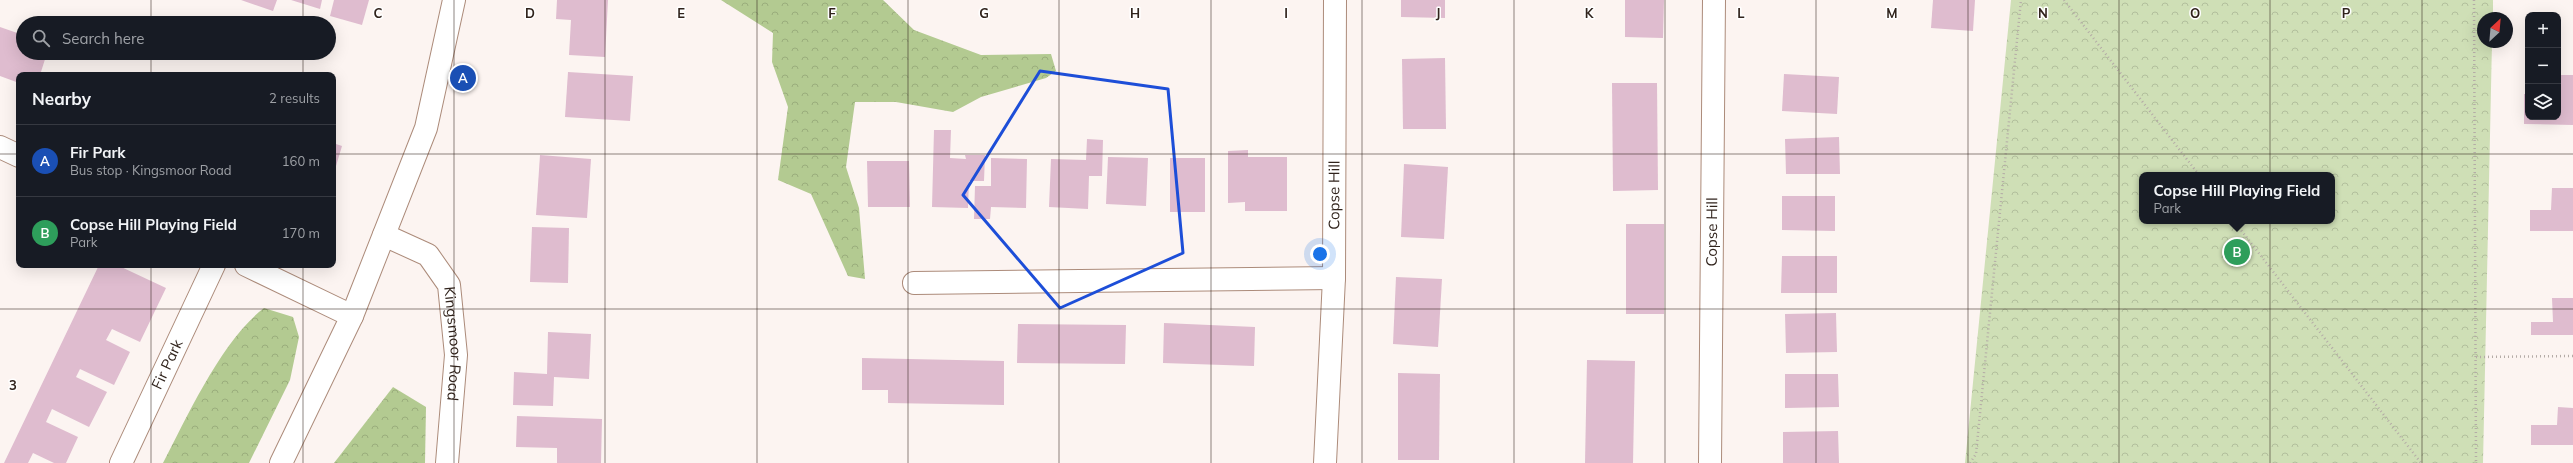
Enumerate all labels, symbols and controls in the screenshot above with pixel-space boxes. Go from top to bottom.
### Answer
text: C [374,5,383,21]
text: D [525,5,535,21]
text: E [677,5,685,21]
text: F [828,5,836,21]
text: G [979,5,989,21]
text: H [1130,5,1140,21]
text: I [1284,5,1288,21]
text: J [1436,5,1440,21]
text: K [1585,5,1595,21]
text: L [1737,5,1745,21]
text: M [1886,5,1898,21]
text: N [2038,5,2048,21]
text: O [2190,5,2200,21]
text: P [2342,5,2351,21]
north arrow [2477,12,2513,48]
map controls [2525,12,2561,120]
button: + [2525,12,2561,48]
search box [16,16,336,60]
icon: search [30,27,52,49]
text: Search here [62,29,144,48]
button: − [2525,48,2561,84]
pin: A [450,63,476,93]
button: layers [2525,84,2561,120]
text: Nearby [32,88,91,109]
text: 2 results [269,90,320,106]
text: Fir Park [70,143,126,162]
text: A [40,153,50,169]
text: 160 m [282,153,320,169]
street label: Copse Hill [1324,161,1343,230]
text: Bus stop · Kingsmoor Road [70,162,232,178]
popup [2139,172,2335,224]
text: Copse Hill Playing Field [2154,181,2320,200]
street label: Copse Hill [1702,197,1721,267]
text: Park [2154,200,2181,216]
text: Copse Hill Playing Field [70,215,237,234]
text: B [41,225,49,241]
text: 170 m [282,225,320,241]
text: Park [70,234,97,250]
pin: B [2224,237,2250,267]
your location [1310,244,1330,264]
street label: Kingsmoor Road [440,286,466,402]
street label: Fir Park [147,336,187,392]
text: 3 [9,377,17,393]

